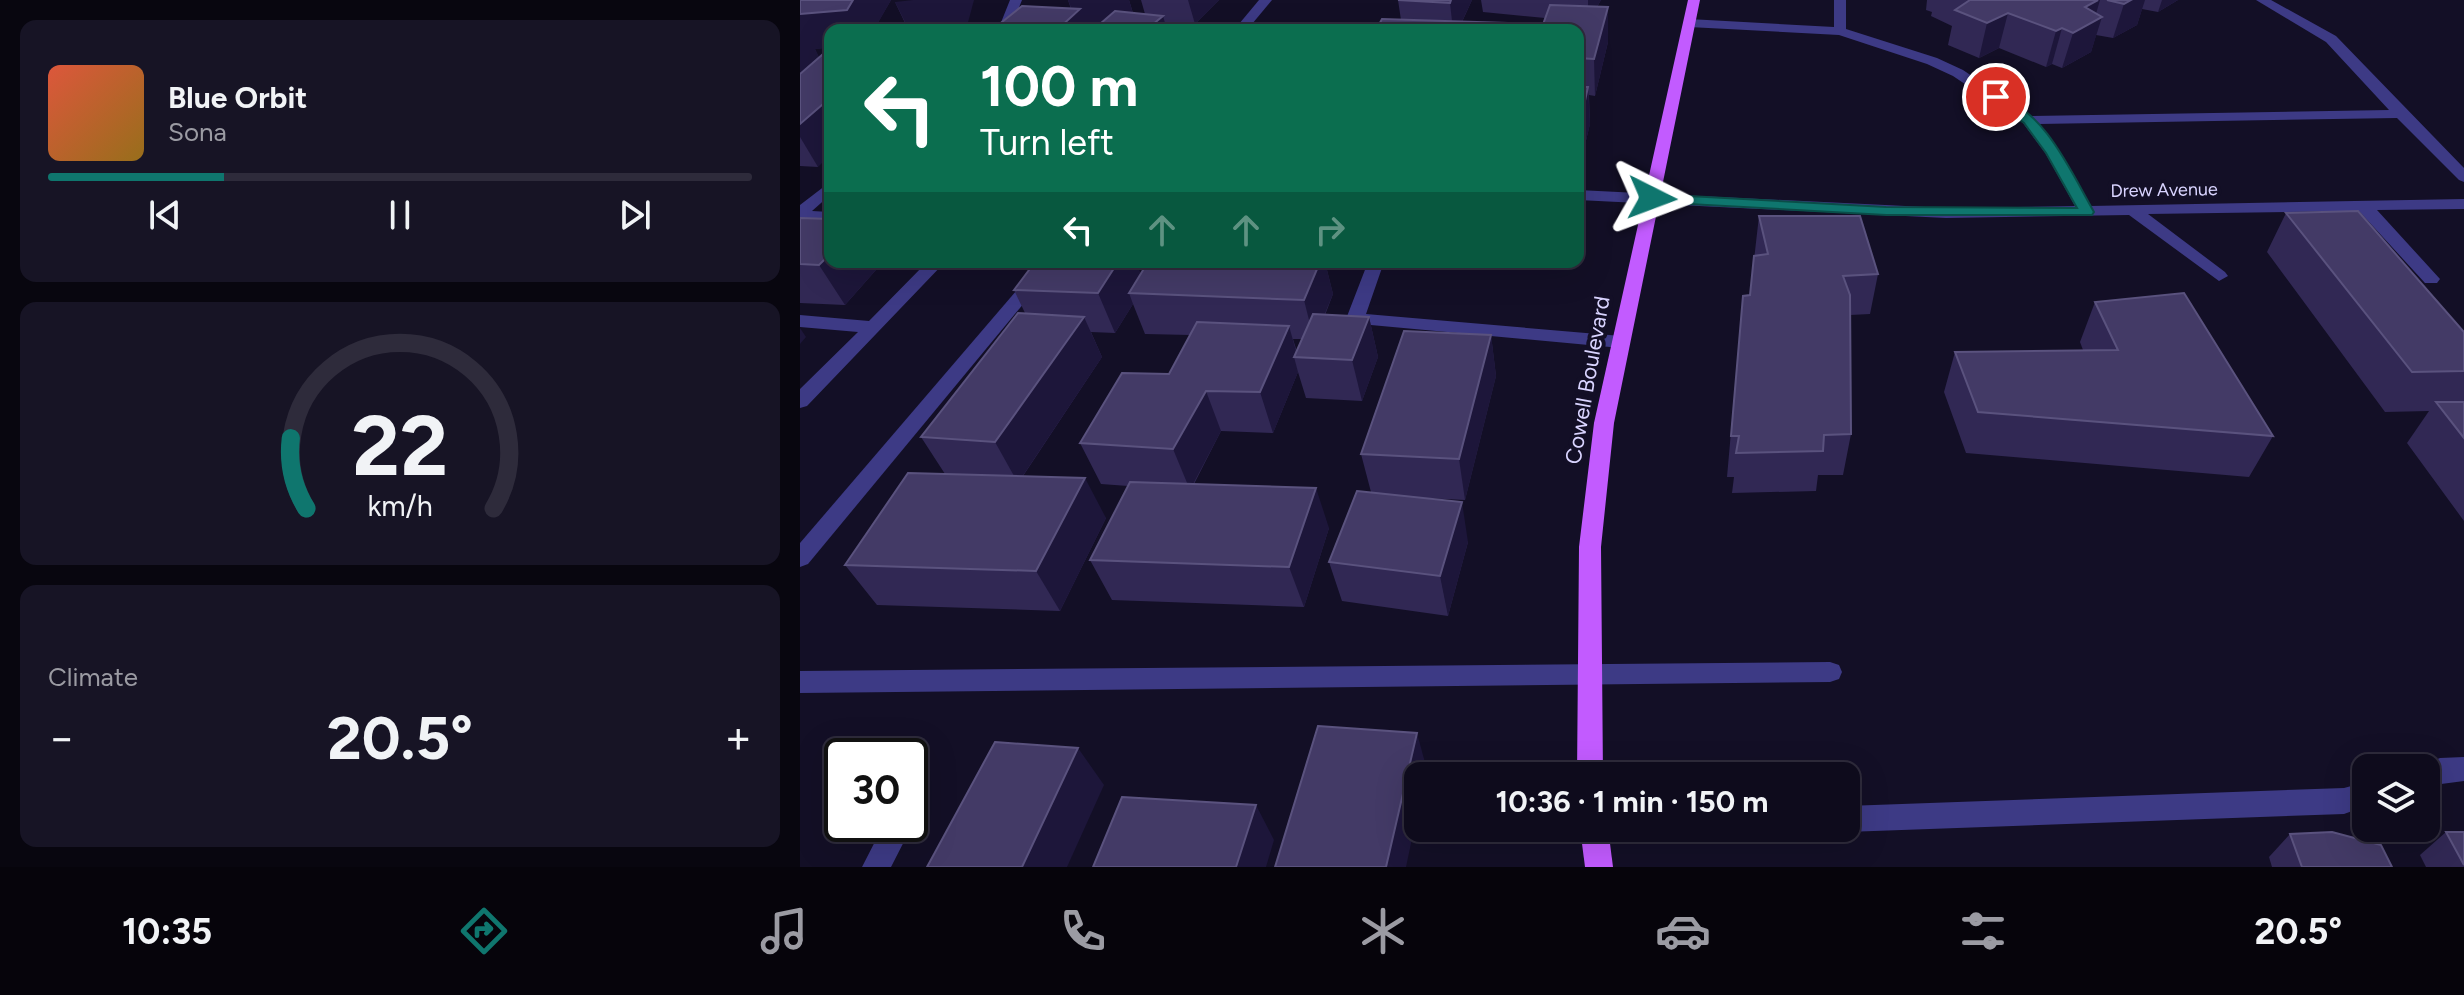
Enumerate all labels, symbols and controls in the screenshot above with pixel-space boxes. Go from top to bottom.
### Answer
text: 100 m [980,53,1138,120]
icon: left [848,56,952,160]
pin [1962,63,2030,131]
icon: arrive [1974,75,2018,119]
text: Blue Orbit [168,79,307,116]
text: Sona [168,116,227,148]
text: Turn left [980,121,1114,164]
position arrow [1610,156,1694,240]
street label: Drew Avenue [2110,178,2218,202]
icon: previous [143,193,187,237]
icon: pause [378,193,422,237]
icon: next [613,193,657,237]
icon: left [1056,208,1100,252]
icon: ahead [1140,208,1184,252]
icon: ahead [1224,208,1268,252]
icon: right [1308,208,1352,252]
street label: Cowell Boulevard [1559,294,1616,466]
text: 22 [352,396,448,496]
text: km/h [367,490,433,524]
text: Climate [48,661,138,693]
text: 20.5° [327,702,473,774]
text: − [48,711,75,764]
text: + [725,711,752,764]
speed limit sign: 30 [824,738,928,842]
map controls [2352,754,2440,842]
button: layers [2352,754,2440,842]
text: 10:36 · 1 min · 150 m [1495,783,1769,820]
icon: directions [456,903,512,959]
icon: music [756,903,812,959]
icon: phone [1055,903,1111,959]
icon: climate [1355,903,1411,959]
icon: car [1655,903,1711,959]
icon: filters [1955,903,2011,959]
text: 10:35 [122,910,212,953]
text: 20.5° [2254,910,2342,953]

